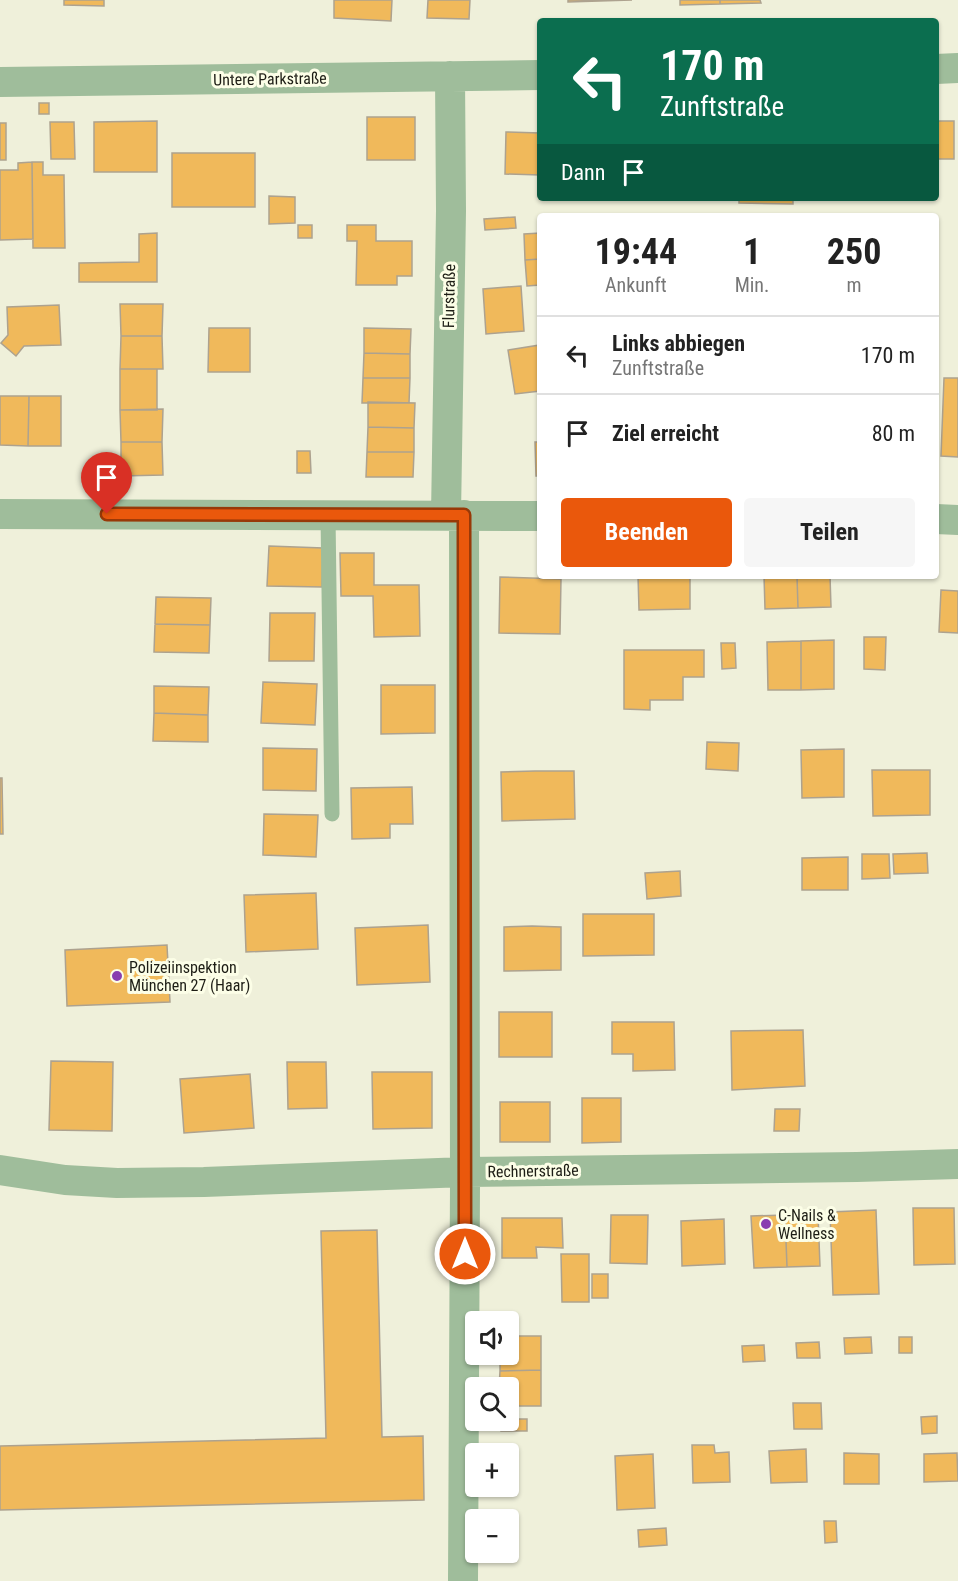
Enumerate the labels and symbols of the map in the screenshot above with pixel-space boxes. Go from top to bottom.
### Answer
street label: Untere Parkstraße [213,69,327,89]
street label: Flurstraße [439,264,459,328]
pin [81,452,132,514]
place label: Polizeiinspektion München 27 (Haar) [129,958,250,995]
marker: Polizeiinspektion München 27 (Haar) [110,969,124,983]
street label: Rechnerstraße [487,1161,579,1181]
place label: C-Nails & Wellness [778,1206,836,1243]
marker: C-Nails & Wellness [759,1217,773,1231]
position arrow [433,1222,497,1286]

